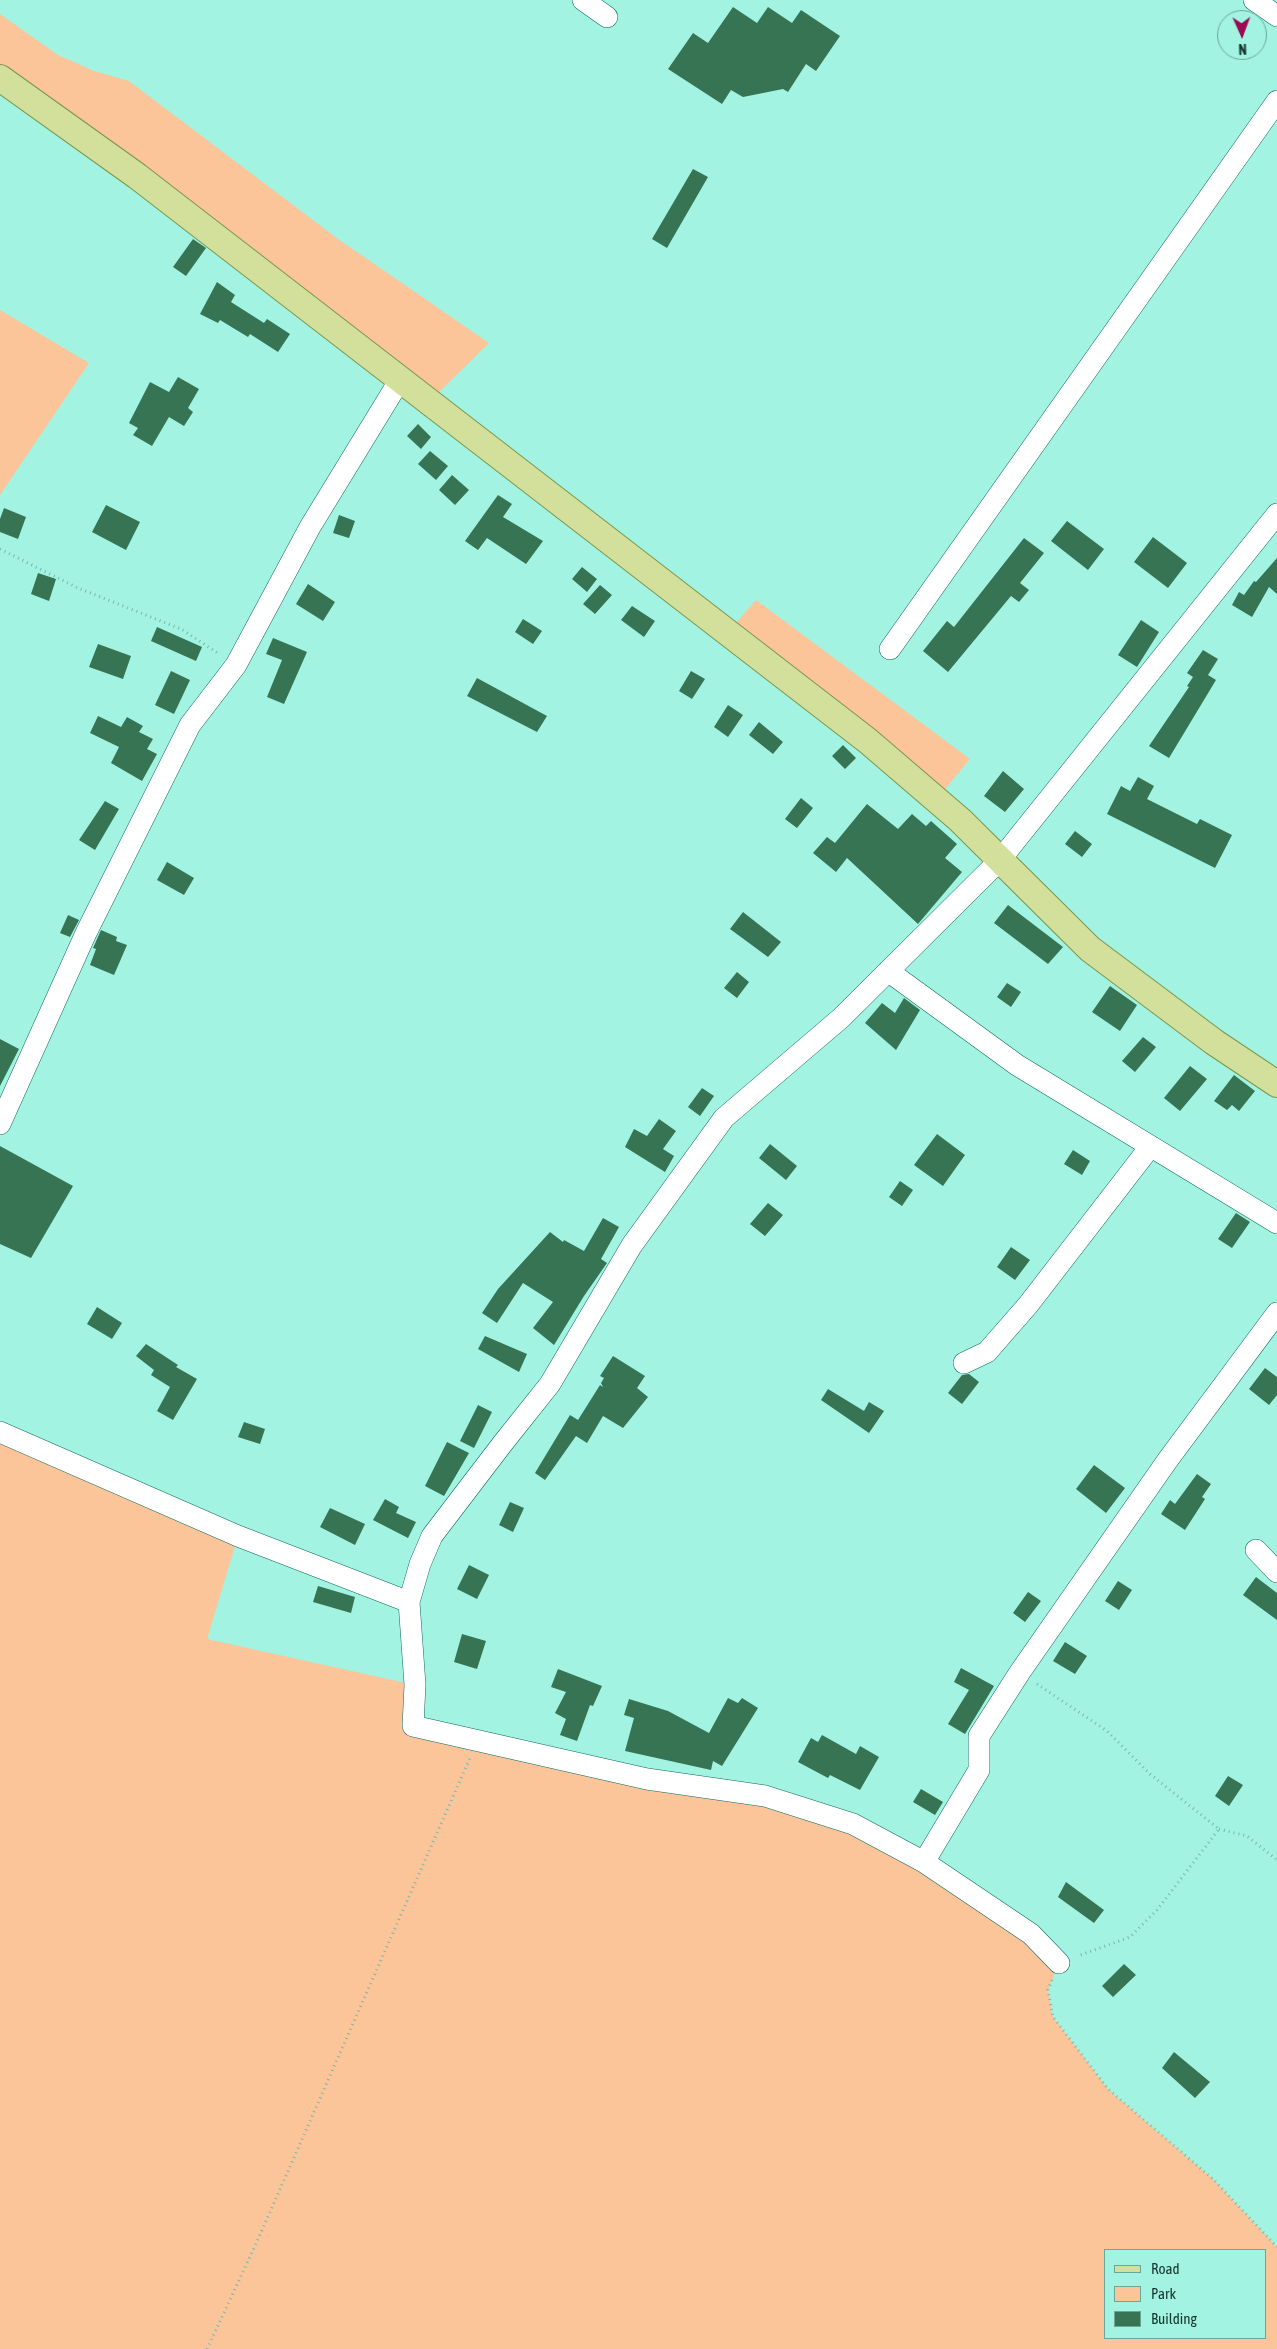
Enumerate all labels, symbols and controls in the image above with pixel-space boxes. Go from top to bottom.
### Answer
north arrow [1217,10,1267,60]
text: N [1238,41,1247,57]
legend [1104,2249,1267,2339]
text: Road [1151,2260,1180,2277]
text: Park [1151,2285,1176,2302]
text: Building [1151,2310,1197,2327]

